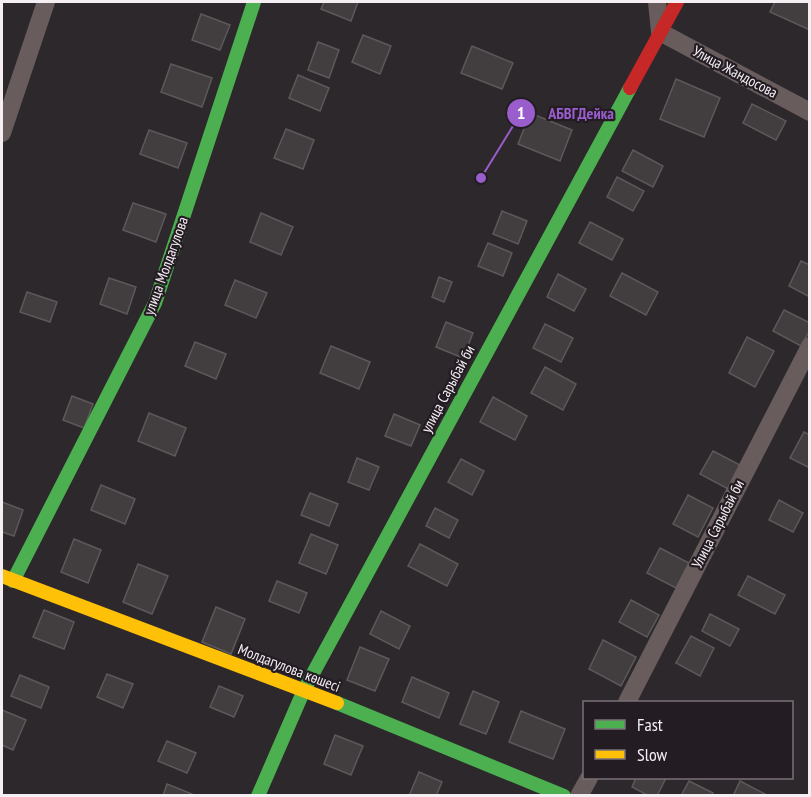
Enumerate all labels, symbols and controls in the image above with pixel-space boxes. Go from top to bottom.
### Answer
street label: Улица Жандосова [690,41,781,102]
callout: АБВГДейка [506,96,626,130]
text: 1 [517,101,525,124]
text: АБВГДейка [547,103,614,123]
street label: улица Молдагулова [139,214,192,318]
street label: улица Сарыбай би [416,342,479,436]
street label: Улица Сарыбай би [687,476,748,571]
street label: Молдагулова көшесі [235,639,343,696]
legend [583,701,793,779]
text: Fast [637,713,663,736]
text: Slow [637,743,668,766]

